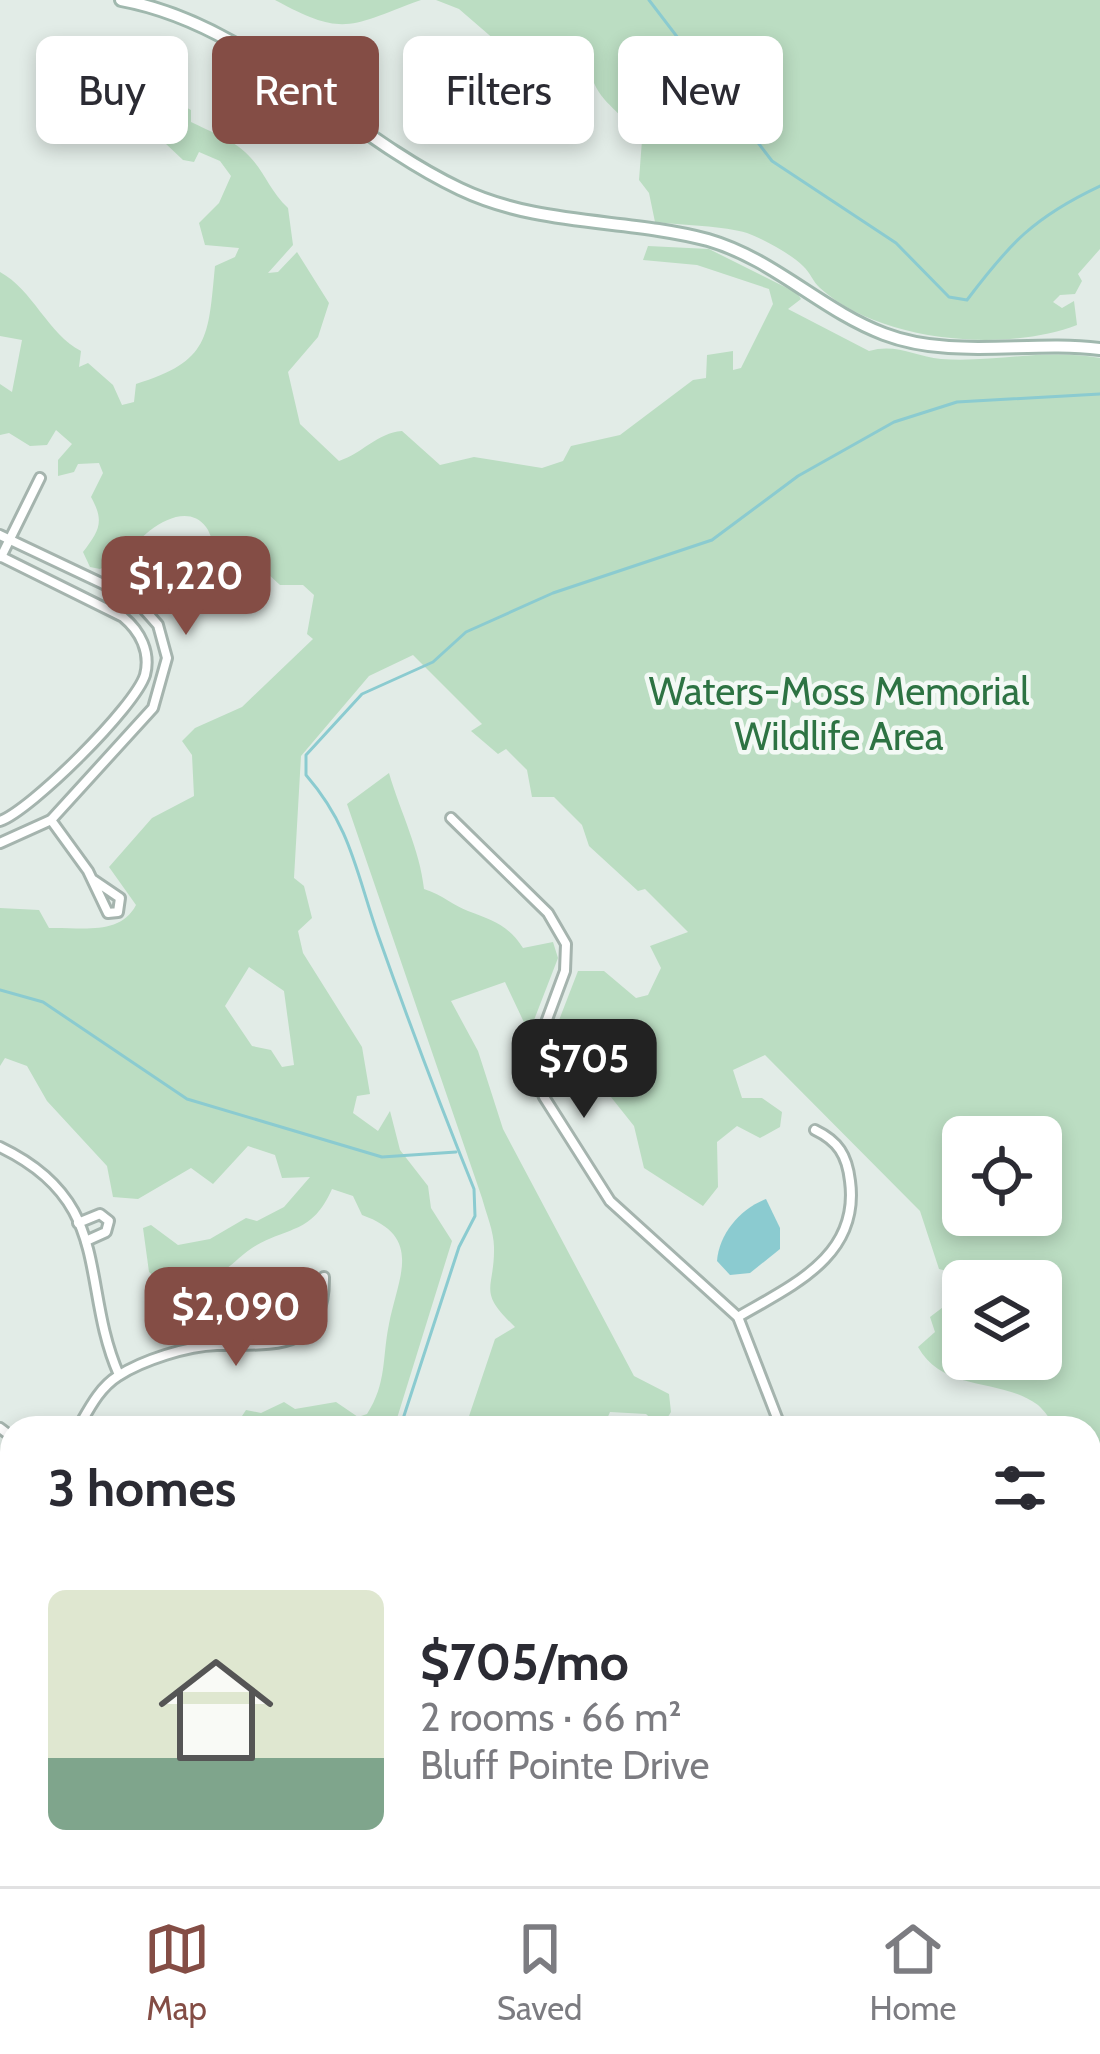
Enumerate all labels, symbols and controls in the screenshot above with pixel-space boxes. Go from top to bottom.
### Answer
chip: Buy [36,36,188,144]
chip: Rent [212,36,379,144]
chip: Filters [403,36,594,144]
chip: New [618,36,783,144]
pin: $1,220 [88,536,284,638]
text: $1,220 [129,551,243,599]
park label: Waters-Moss Memorial Wildlife Area [649,667,1029,760]
pin: $705 [513,1019,655,1121]
text: $705 [539,1034,629,1082]
map controls [942,1116,1062,1380]
button: locate [942,1116,1062,1236]
button: layers [942,1260,1062,1380]
pin: $2,090 [138,1267,334,1369]
text: $2,090 [172,1282,300,1330]
icon: filters [987,1455,1053,1521]
text: 3 homes [48,1457,236,1519]
text: $705/mo [420,1631,629,1693]
icon: home [144,1638,288,1782]
text: 2 rooms · 66 m² [420,1693,681,1741]
text: Bluff Pointe Drive [420,1741,710,1789]
tab: Map [144,1916,210,2028]
tab: Saved [497,1916,582,2028]
tab: Home [870,1916,956,2028]

